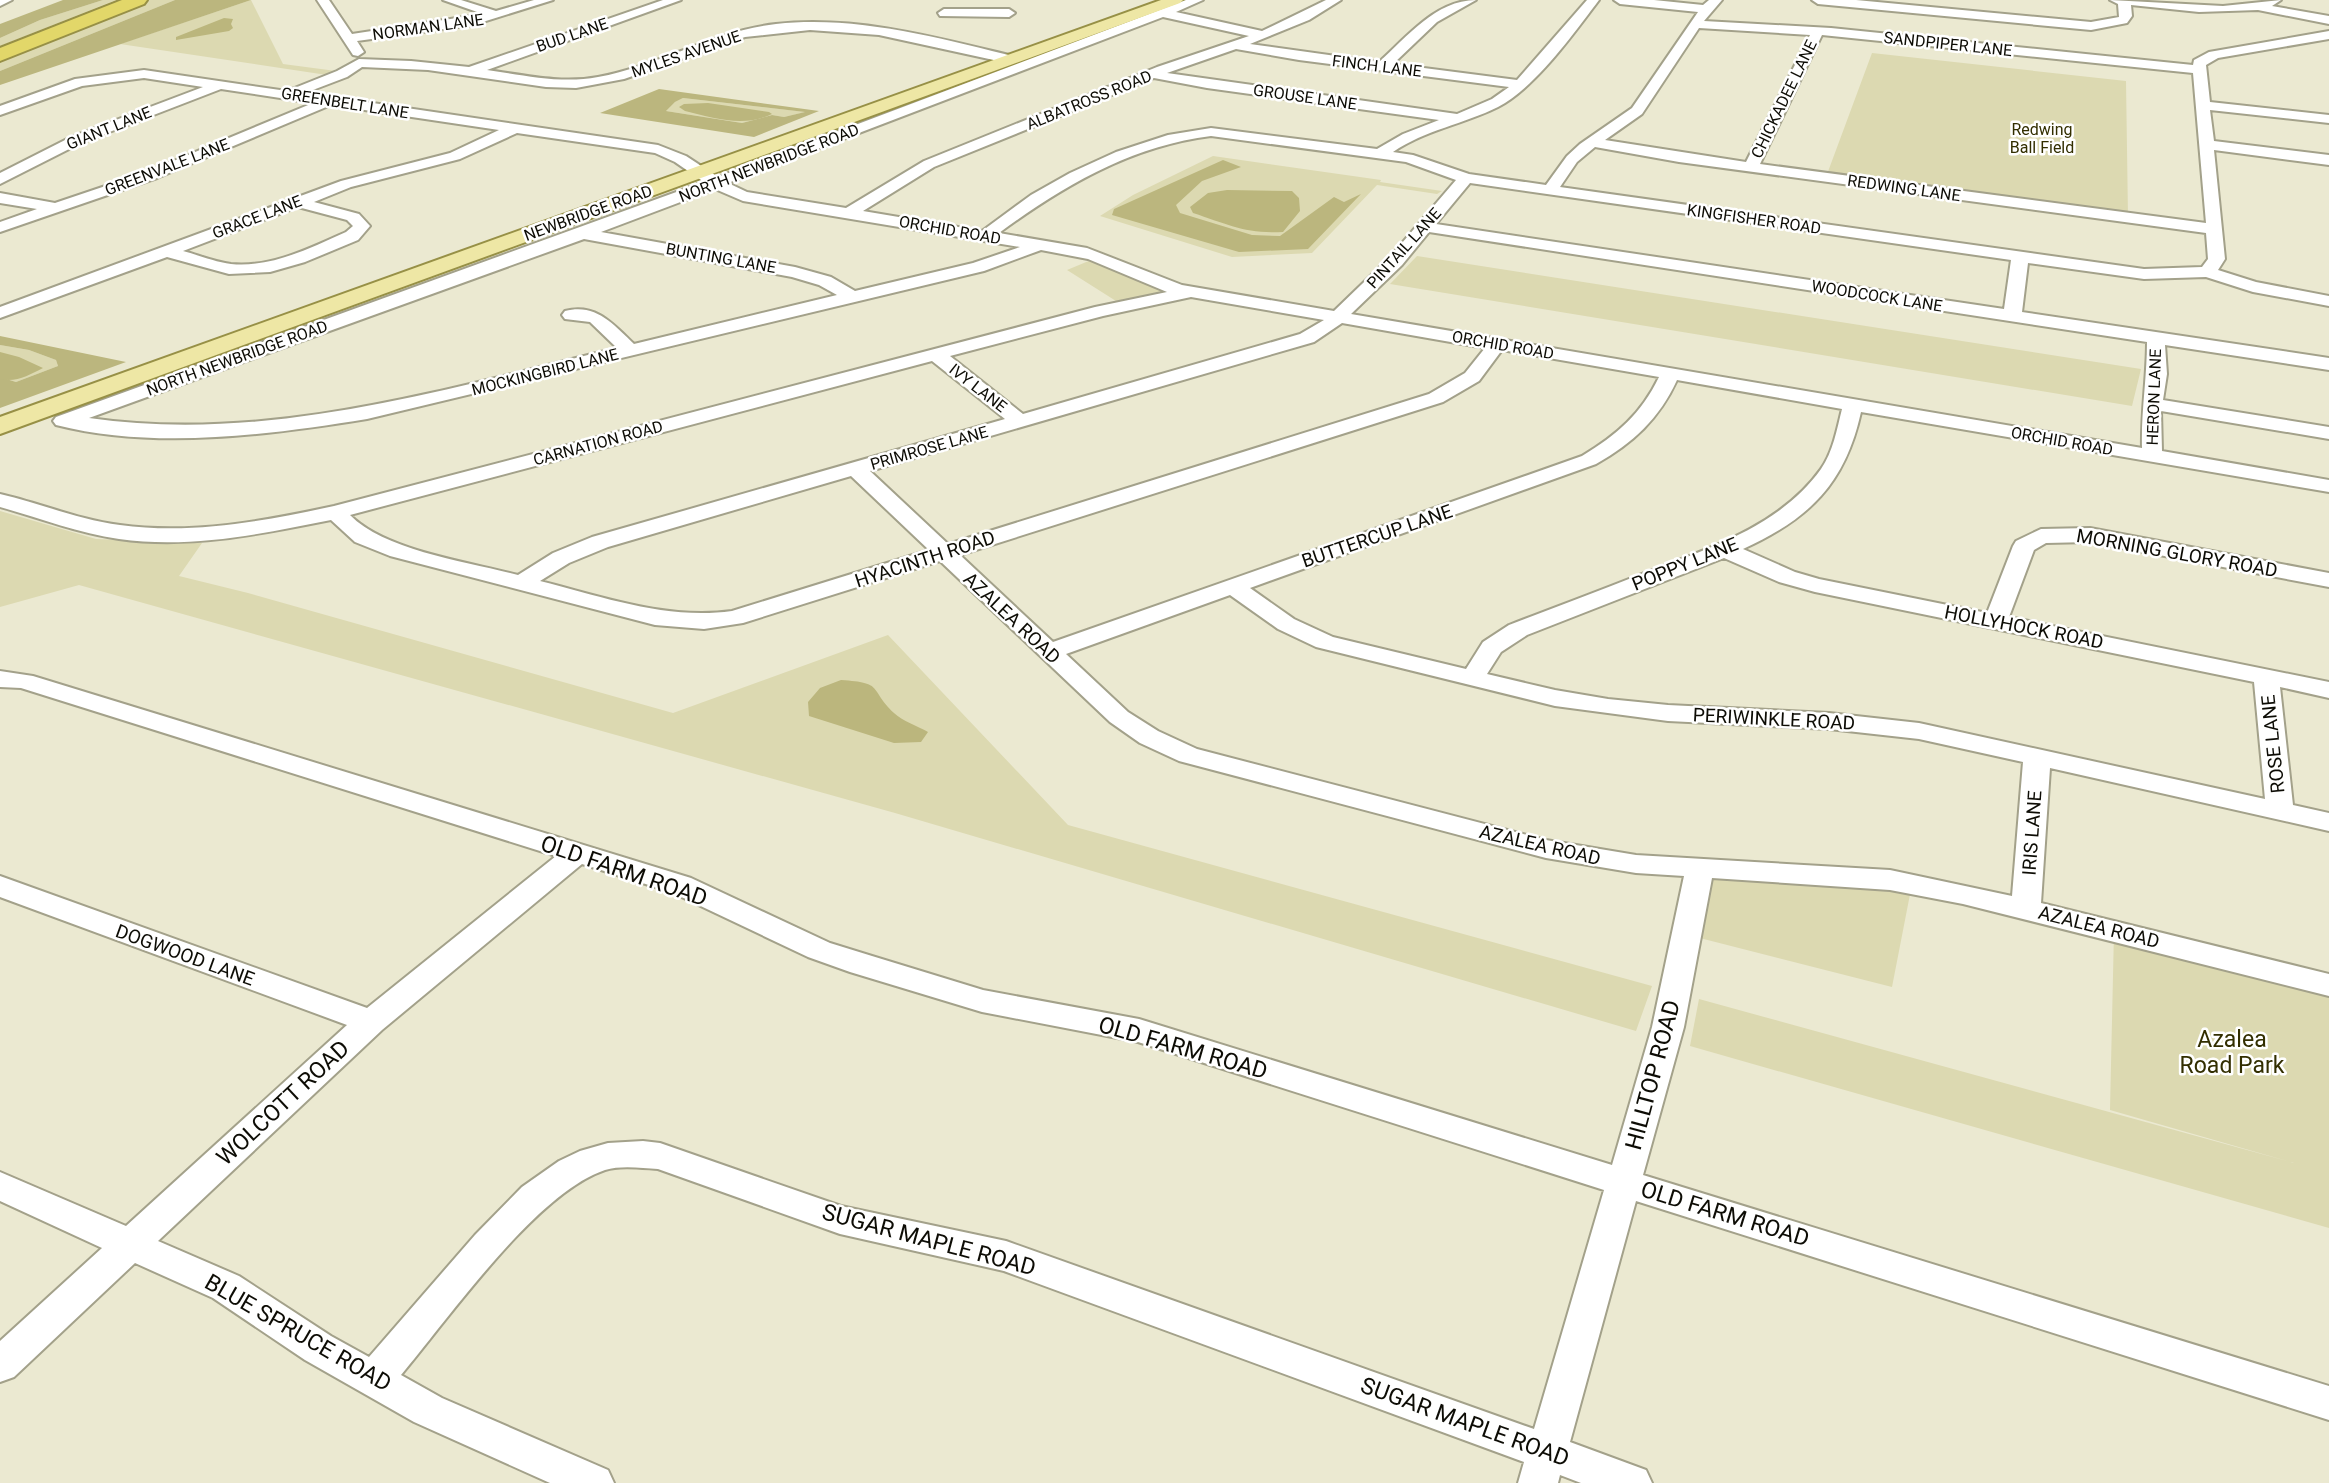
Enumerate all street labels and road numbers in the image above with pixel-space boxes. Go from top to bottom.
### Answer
street label: NORMAN LANE [371,10,485,44]
street label: BUD LANE [534,14,610,56]
street label: MYLES AVENUE [629,26,743,82]
street label: SANDPIPER LANE [1883,28,2013,60]
street label: CHICKADEE LANE [1747,37,1821,161]
street label: FINCH LANE [1331,51,1423,81]
street label: ALBATROSS ROAD [1024,66,1154,134]
street label: GROUSE LANE [1252,80,1358,114]
street label: GREENBELT LANE [280,84,410,122]
street label: GIANT LANE [64,102,154,154]
street label: NORTH NEWBRIDGE ROAD [676,120,862,206]
street label: GREENVALE LANE [102,135,232,199]
street label: REDWING LANE [1846,171,1962,205]
street label: NEWBRIDGE ROAD [521,181,655,245]
street label: GRACE LANE [210,191,304,243]
street label: KINGFISHER ROAD [1686,200,1822,238]
street label: PINTAIL LANE [1363,204,1445,292]
street label: ORCHID ROAD [898,212,1002,248]
street label: BUNTING LANE [664,239,778,277]
street label: WOODCOCK LANE [1810,276,1944,316]
street label: NORTH NEWBRIDGE ROAD [144,316,330,400]
street label: ORCHID ROAD [1451,327,1555,363]
street label: MOCKINGBIRD LANE [470,345,620,399]
street label: HERON LANE [2143,348,2165,446]
street label: IVY LANE [945,360,1011,416]
street label: CARNATION ROAD [531,417,665,469]
street label: PRIMROSE LANE [868,422,990,474]
street label: ORCHID ROAD [2010,423,2114,459]
street label: BUTTERCUP LANE [1299,499,1456,573]
street label: MORNING GLORY ROAD [2075,524,2279,582]
street label: HYACINTH ROAD [852,526,998,592]
street label: POPPY LANE [1629,532,1742,596]
street label: AZALEA ROAD [959,567,1065,669]
street label: HOLLYHOCK ROAD [1943,600,2105,654]
street label: ROSE LANE [2256,694,2290,794]
street label: PERIWINKLE ROAD [1692,703,1856,735]
street label: IRIS LANE [2018,790,2046,876]
street label: AZALEA ROAD [1477,820,1603,870]
street label: OLD FARM ROAD [537,830,711,912]
street label: AZALEA ROAD [2036,901,2162,953]
street label: DOGWOOD LANE [113,919,258,991]
street label: HILLTOP ROAD [1620,997,1686,1153]
street label: OLD FARM ROAD [1095,1011,1271,1085]
street label: WOLCOTT ROAD [211,1035,355,1171]
street label: OLD FARM ROAD [1638,1176,1812,1252]
street label: SUGAR MAPLE ROAD [819,1198,1039,1282]
street label: BLUE SPRUCE ROAD [200,1269,396,1397]
street label: SUGAR MAPLE ROAD [1357,1372,1573,1472]

